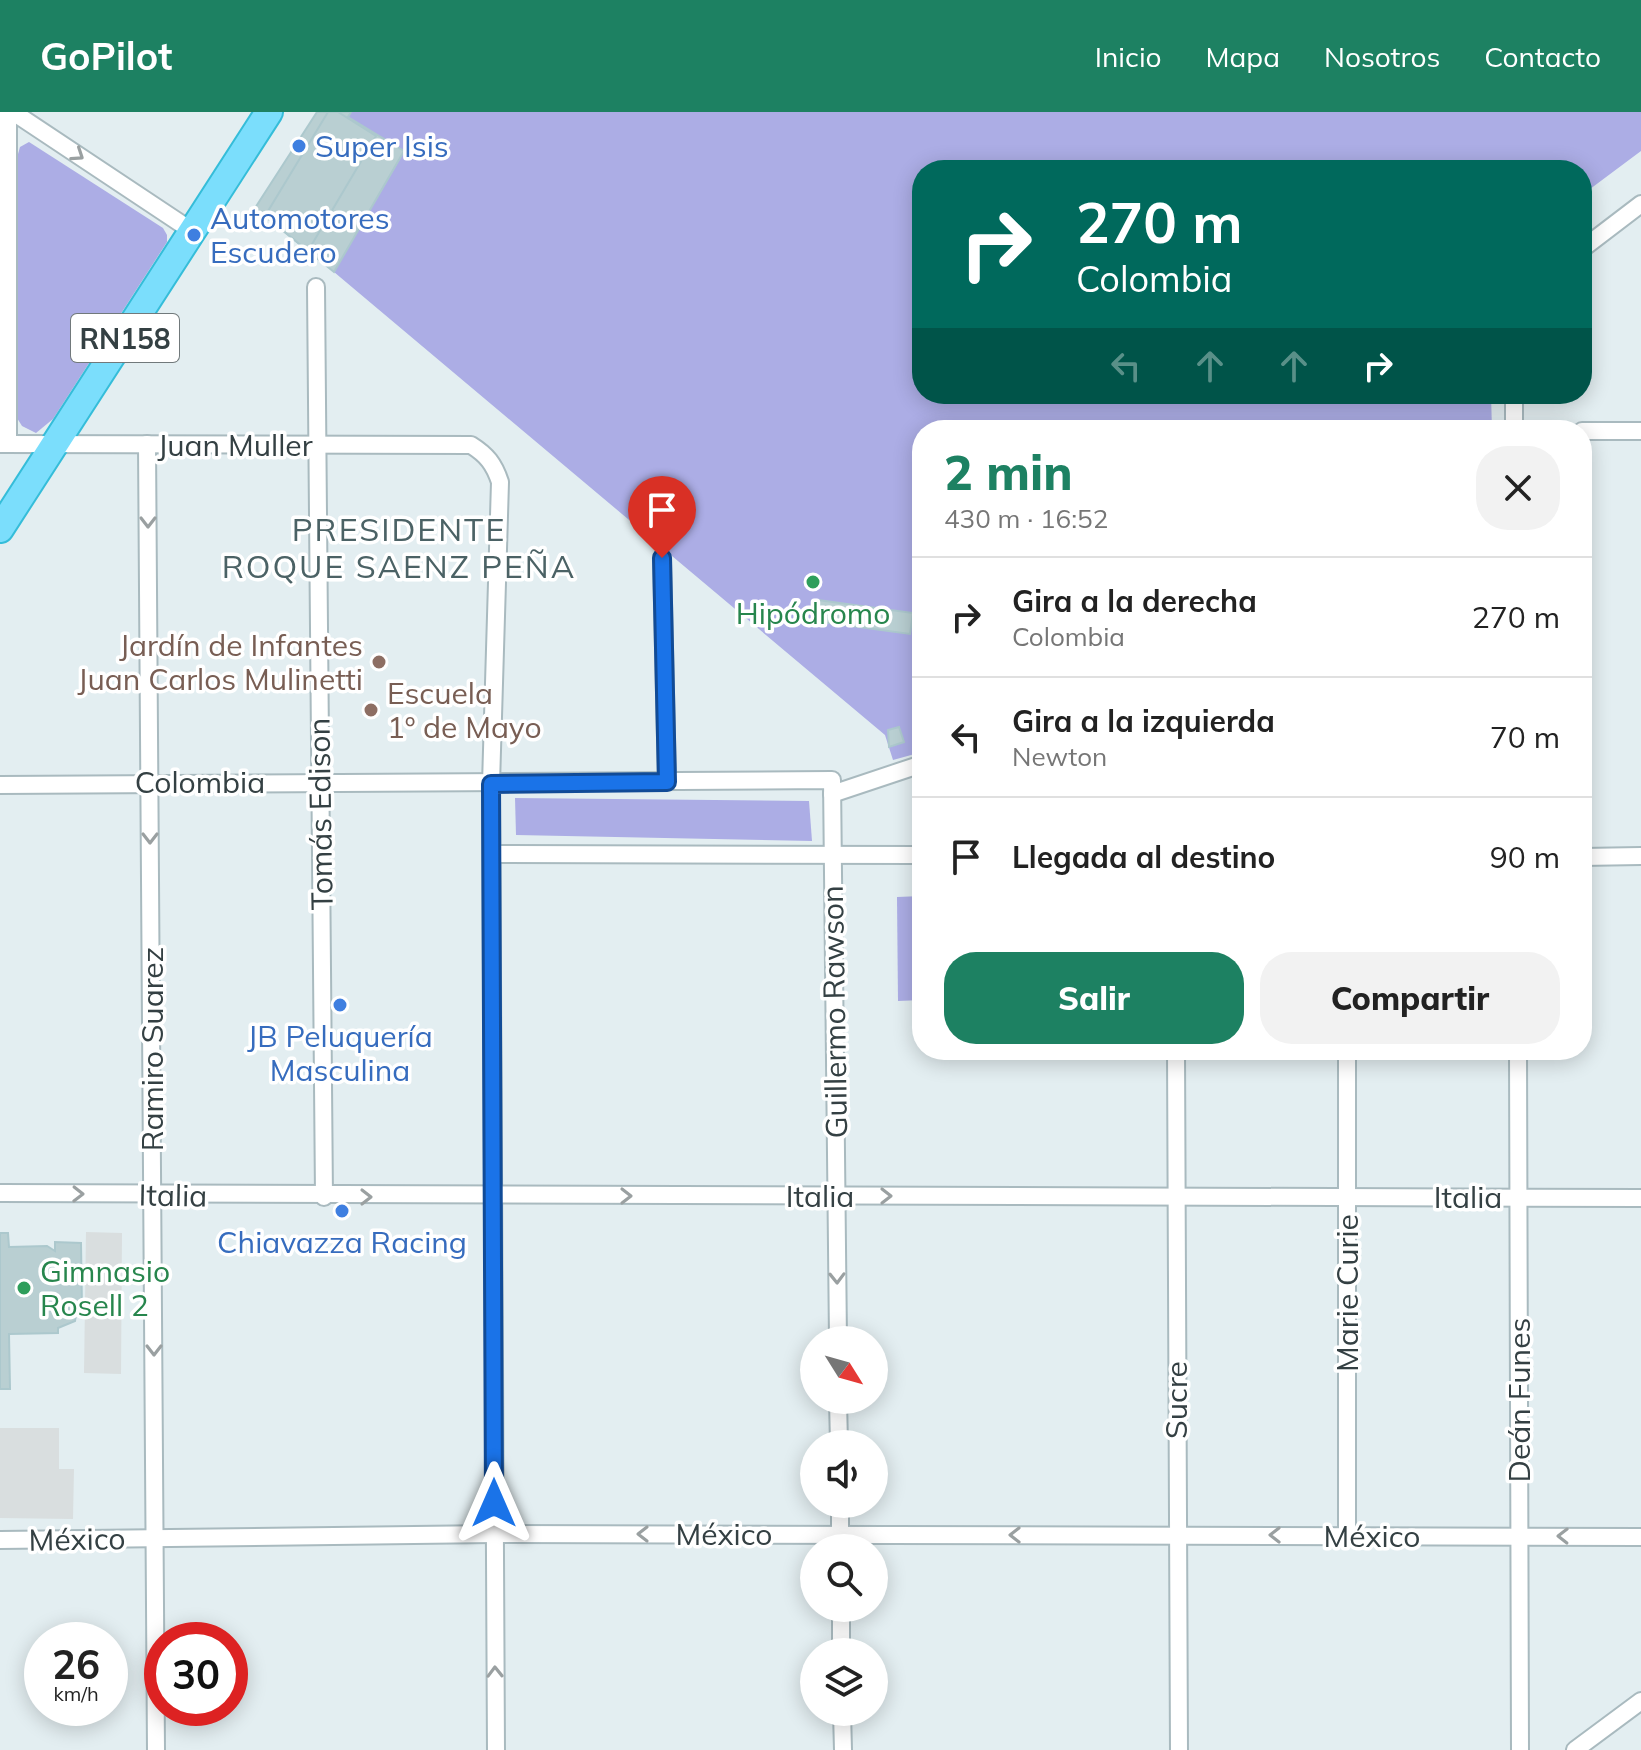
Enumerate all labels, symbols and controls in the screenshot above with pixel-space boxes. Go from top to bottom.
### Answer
text: GoPilot [40,32,172,80]
text: Inicio [1095,39,1162,74]
text: Mapa [1206,39,1280,74]
text: Nosotros [1324,39,1440,74]
text: Contacto [1484,39,1601,74]
place label: Super Isis [315,127,449,165]
marker: Super Isis [290,137,308,155]
one-way arrow [69,145,84,160]
text: 270 m [1076,187,1243,257]
icon: right [944,192,1048,296]
place label: Automotores Escudero [210,199,390,271]
marker: Automotores Escudero [185,226,203,244]
text: Colombia [1076,256,1232,301]
road number: RN158 [71,314,179,362]
icon: left [1104,344,1148,388]
icon: ahead [1188,344,1232,388]
icon: ahead [1272,344,1316,388]
icon: right [1356,344,1400,388]
street label: Juan Muller [157,426,313,464]
text: 2 min [944,442,1073,502]
button: close [1476,446,1560,530]
pin [628,476,696,558]
icon: arrive [640,488,684,532]
text: 430 m · 16:52 [944,502,1108,535]
district label: PRESIDENTE ROQUE SAENZ PEÑA [222,509,576,586]
one-way arrow [139,516,157,529]
marker: Hipódromo [804,573,822,591]
text: Gira a la derecha [1012,582,1257,620]
place label: Hipódromo [736,594,890,632]
icon: right [944,595,988,639]
text: 270 m [1472,598,1560,636]
text: Colombia [1012,620,1125,653]
place label: Jardín de Infantes Juan Carlos Mulinetti [78,626,363,698]
marker: Jardín de Infantes Juan Carlos Mulinetti [370,653,388,671]
place label: Escuela 1º de Mayo [387,674,542,746]
marker: Escuela 1º de Mayo [362,701,380,719]
text: Gira a la izquierda [1012,702,1275,740]
icon: left [944,715,988,759]
street label: Tomás Edison [299,718,341,910]
text: 70 m [1490,718,1560,756]
text: Newton [1012,740,1107,773]
street label: Colombia [135,763,265,801]
one-way arrow [141,832,159,845]
icon: arrive [944,835,988,879]
text: Llegada al destino [1012,838,1275,876]
text: 90 m [1490,838,1560,876]
street label: Guillermo Rawson [813,885,855,1139]
street label: Ramiro Suarez [133,947,171,1151]
button: Salir [944,952,1244,1044]
button: Compartir [1260,952,1560,1044]
marker: JB Peluquería Masculina [331,996,349,1014]
place label: JB Peluquería Masculina [247,1017,433,1089]
street label: Italia [138,1175,208,1215]
street label: Italia [786,1177,854,1215]
street label: Italia [1434,1178,1502,1216]
one-way arrow [72,1186,85,1203]
one-way arrow [620,1187,633,1205]
one-way arrow [880,1187,893,1205]
one-way arrow [360,1188,373,1206]
marker: Chiavazza Racing [333,1202,351,1220]
street label: Marie Curie [1328,1214,1366,1372]
place label: Chiavazza Racing [217,1223,467,1261]
place label: Gimnasio Rosell 2 [40,1252,170,1324]
one-way arrow [828,1272,846,1285]
marker: Gimnasio Rosell 2 [15,1279,33,1297]
street label: Deán Funes [1500,1318,1538,1482]
north arrow [800,1326,888,1414]
map controls [800,1326,888,1726]
one-way arrow [145,1344,163,1357]
street label: Sucre [1157,1361,1195,1439]
button: sound [800,1430,888,1518]
position arrow [452,1461,536,1545]
street label: México [676,1515,772,1553]
street label: México [1324,1517,1420,1555]
street label: México [28,1519,126,1559]
one-way arrow [636,1525,649,1543]
one-way arrow [1008,1526,1021,1544]
one-way arrow [1268,1526,1281,1544]
one-way arrow [1556,1528,1569,1545]
button: search [800,1534,888,1622]
speed limit sign: 30 [144,1622,248,1726]
button: layers [800,1638,888,1726]
text: 26 [52,1639,100,1689]
one-way arrow [487,1665,504,1678]
text: km/h [53,1681,99,1706]

